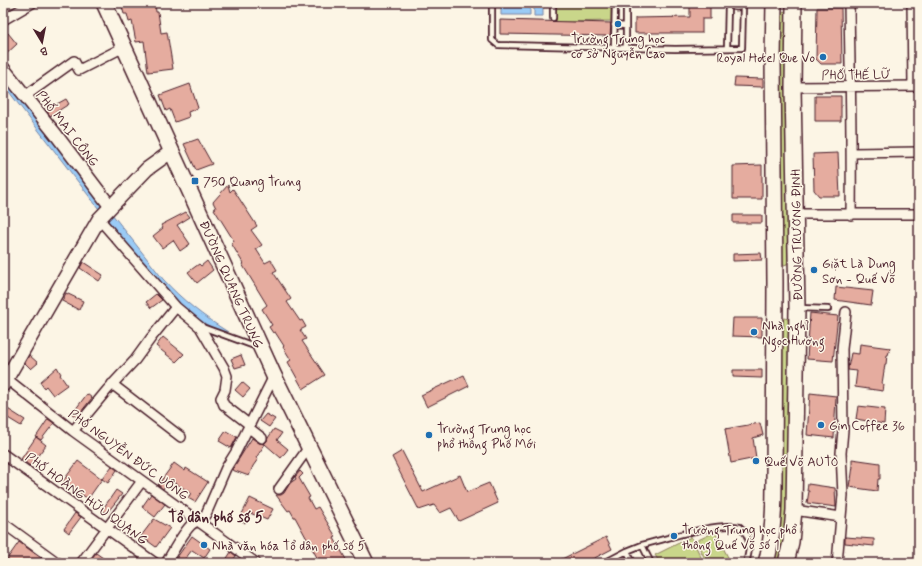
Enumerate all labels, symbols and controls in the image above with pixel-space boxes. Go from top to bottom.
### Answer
marker: Trường Trung học cơ sở Nguyễn Cao [613,19,623,29]
north arrow [22,22,62,62]
place label: Trường Trung học cơ sở Nguyễn Cao [571,31,665,65]
text: B [39,43,48,58]
place label: Royal Hotel Que Vo [716,50,815,67]
marker: Royal Hotel Que Vo [818,52,828,62]
street label: PHỐ THẾ LỮ [821,65,891,85]
street label: PHỐ MAI CÔNG [32,87,102,171]
street label: ĐƯỜNG TRƯƠNG ĐỊNH [788,169,807,301]
place label: 750 Quang Trung [203,174,301,192]
marker: 750 Quang Trung [190,176,200,186]
street label: ĐƯỜNG QUANG TRUNG [195,218,266,351]
place label: Giặt Là Dung Sơn - Quế Võ [822,256,896,288]
marker: Giặt Là Dung Sơn - Quế Võ [809,265,819,275]
place label: Nhà nghỉ Ngọc Hương [762,318,825,352]
marker: Nhà nghỉ Ngọc Hương [749,327,759,337]
street label: PHỐ NGUYỄN ĐỨC UÔNG [65,405,192,505]
place label: Gin Coffee 36 [829,418,905,435]
marker: Gin Coffee 36 [816,420,826,430]
place label: Trường Trung học phổ thông Phố Mới [437,421,536,455]
marker: Trường Trung học phổ thông Phố Mới [424,430,434,440]
street label: PHỐ HOÀNG HỮU QUANG [22,449,151,549]
place label: Quế Võ AUTO [764,454,839,471]
marker: Quế Võ AUTO [751,456,761,466]
district label: Tổ dân phố số 5 [168,508,264,528]
place label: Trường Trung học phổ thông Quế Võ số 1 [682,522,797,556]
marker: Trường Trung học phổ thông Quế Võ số 1 [669,531,679,541]
place label: Nhà văn hóa Tổ dân phố số 5 [212,538,365,555]
marker: Nhà văn hóa Tổ dân phố số 5 [199,540,209,550]

